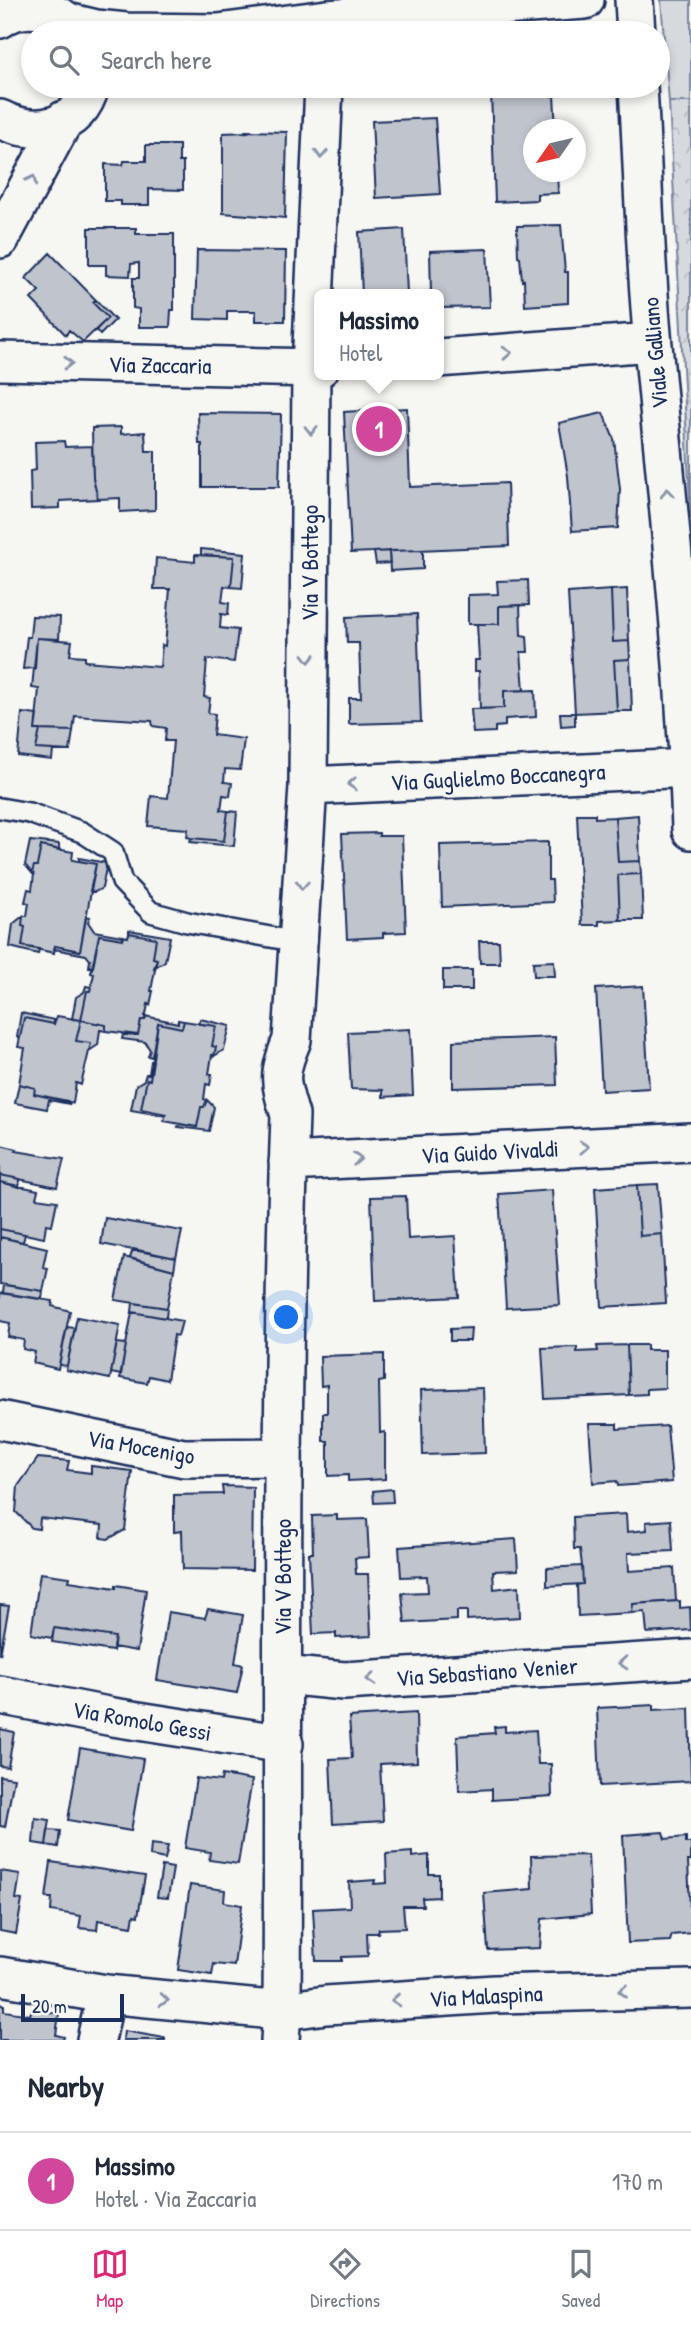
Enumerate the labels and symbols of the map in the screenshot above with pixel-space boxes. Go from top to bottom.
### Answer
north arrow [523,119,586,182]
one-way arrow [313,149,328,160]
one-way arrow [24,175,37,187]
street label: Viale Galliano [634,296,675,410]
one-way arrow [501,346,512,361]
street label: Via Zaccaria [108,348,212,381]
one-way arrow [63,355,74,371]
pin: 1 [356,403,402,455]
one-way arrow [303,425,319,436]
one-way arrow [660,488,675,499]
street label: Via V Bottego [294,505,325,621]
one-way arrow [301,653,317,663]
street label: Via Guglielmo Boccanegra [390,755,606,798]
one-way arrow [346,776,357,791]
one-way arrow [294,880,309,891]
street label: Via Guido Vivaldi [420,1132,560,1171]
one-way arrow [579,1140,590,1155]
one-way arrow [351,1151,362,1166]
your location [269,1300,303,1334]
street label: Via Mocenigo [85,1422,197,1471]
street label: Via V Bottego [267,1519,298,1635]
street label: Via Sebastiano Venier [395,1650,579,1693]
one-way arrow [617,1655,628,1670]
one-way arrow [366,1671,377,1686]
street label: Via Romolo Gessi [70,1693,214,1748]
street label: Via Malaspina [428,1977,543,2014]
one-way arrow [617,1983,628,1998]
scale bar [21,1991,124,2023]
one-way arrow [159,1992,170,2007]
one-way arrow [390,1993,401,2008]

